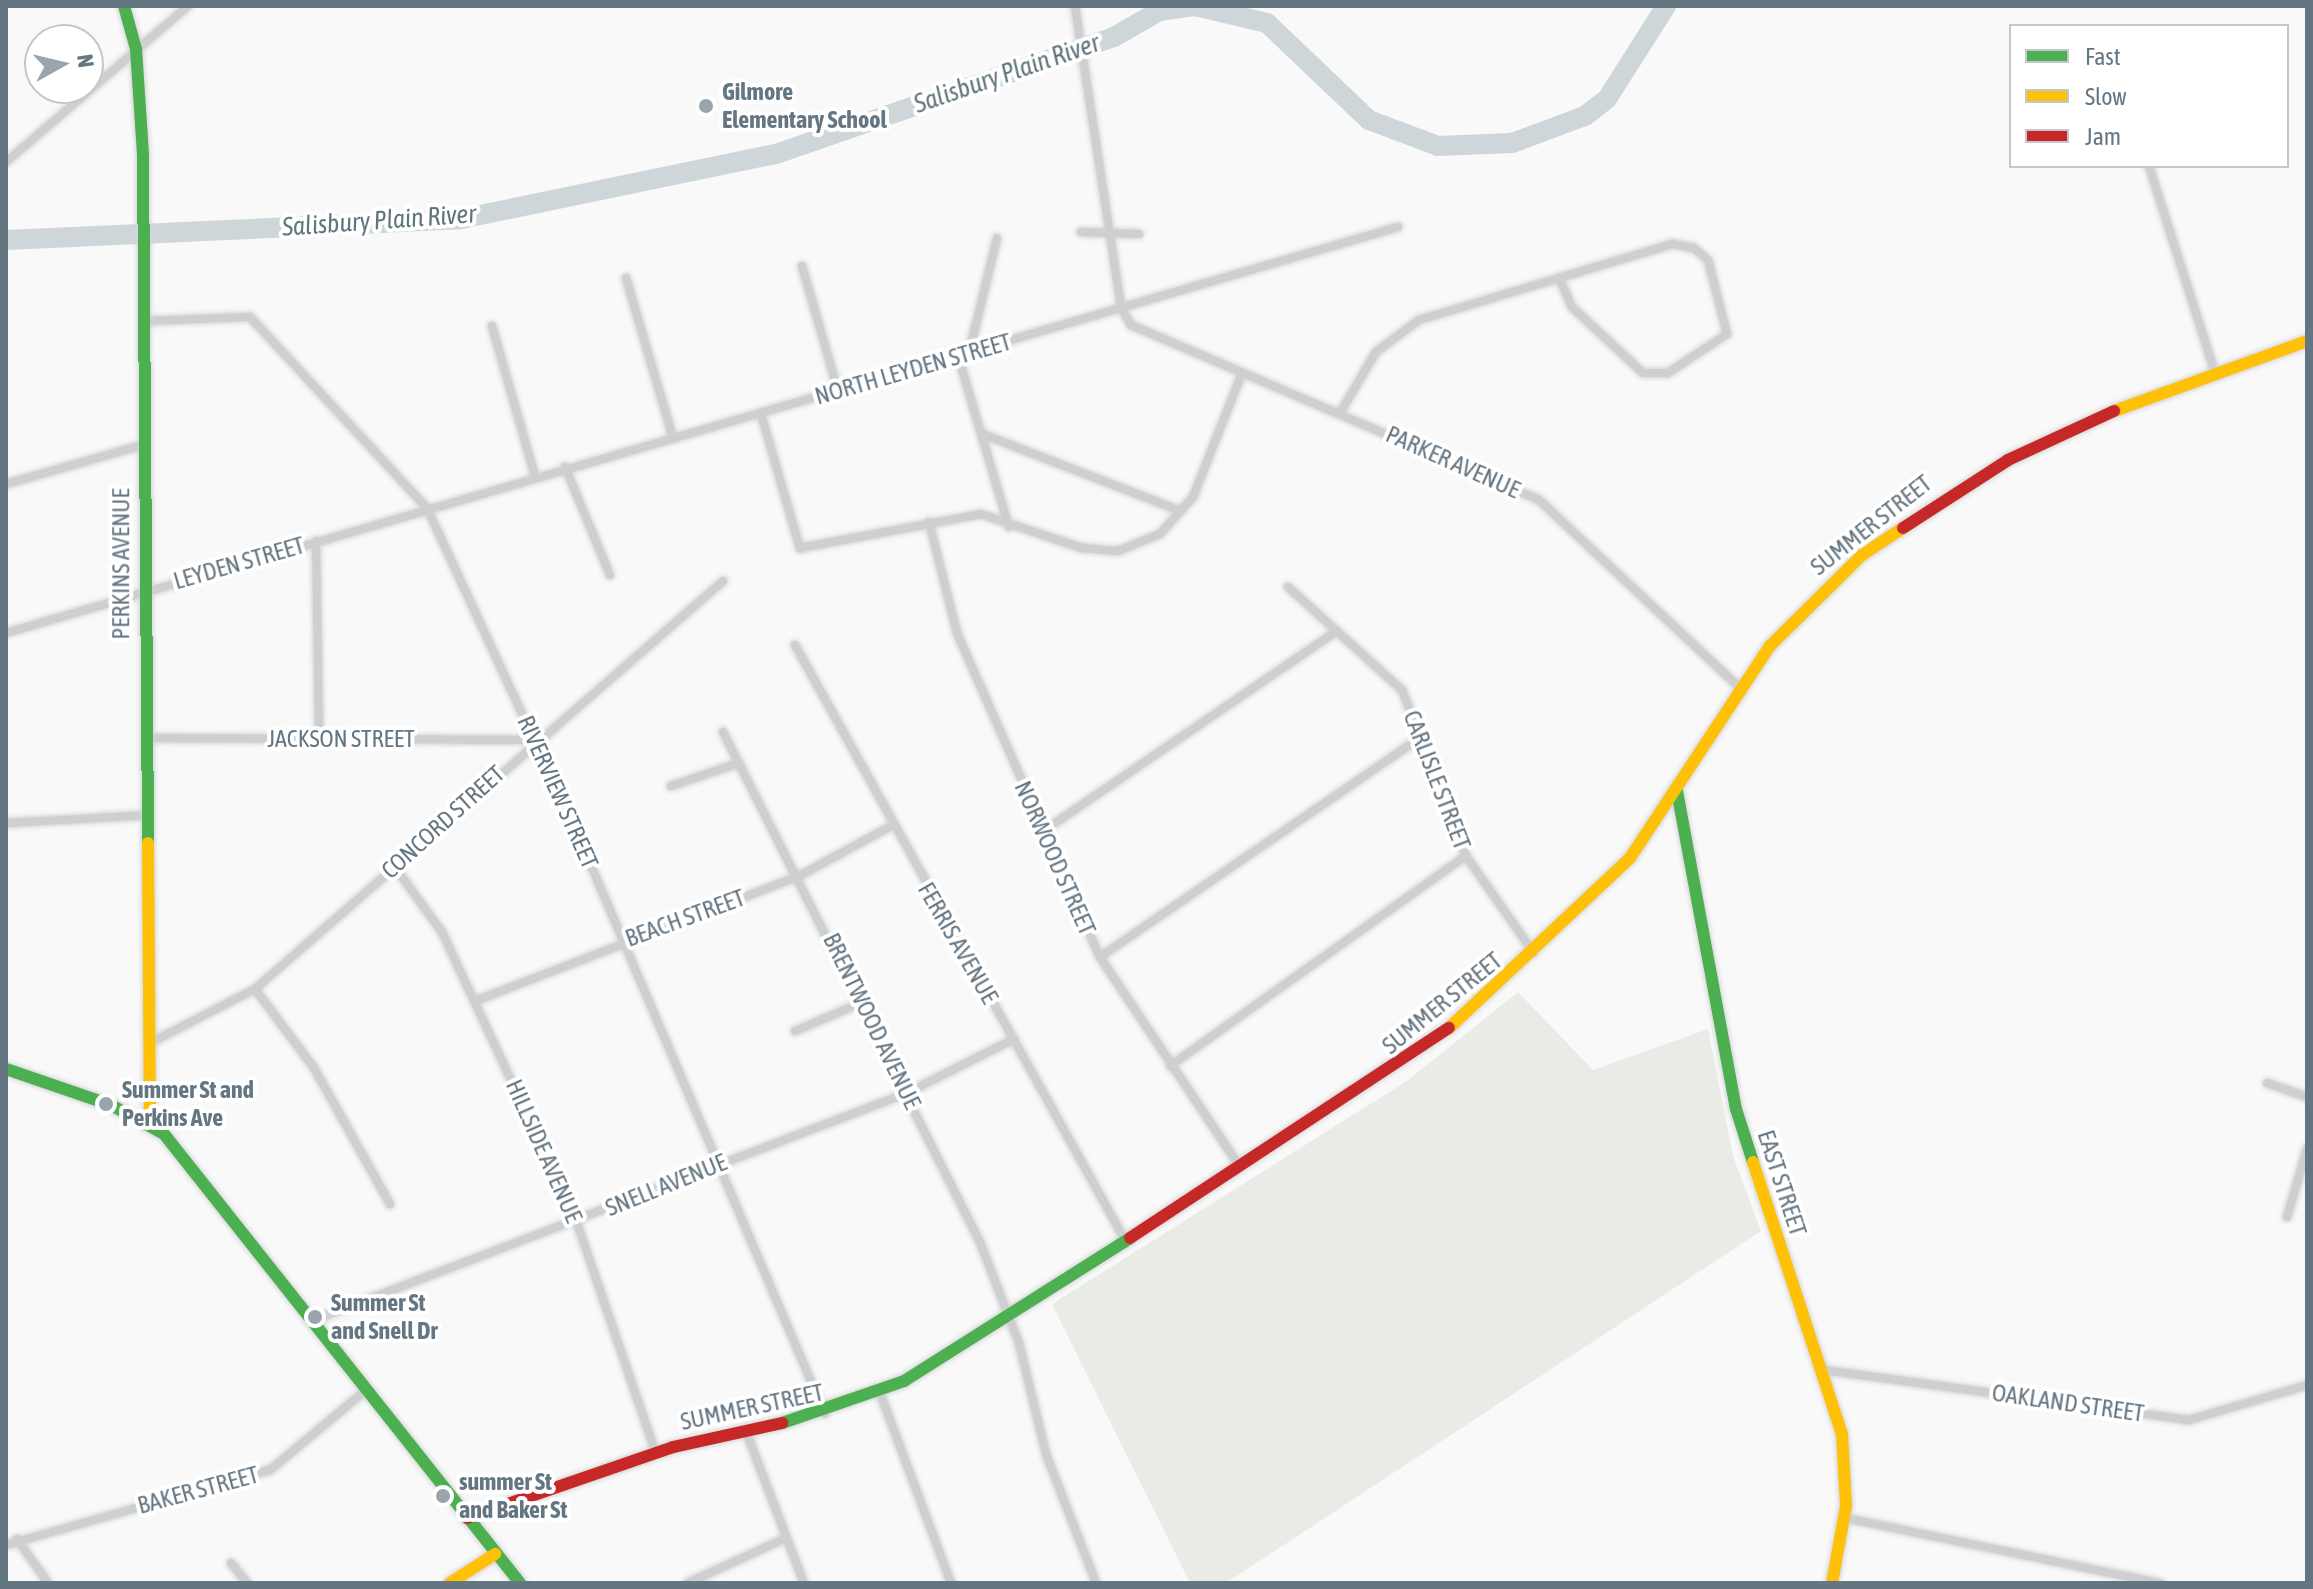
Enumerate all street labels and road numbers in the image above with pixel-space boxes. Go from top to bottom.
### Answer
street label: NORTH LEYDEN STREET [812,327,1014,411]
street label: PARKER AVENUE [1382,420,1524,504]
street label: SUMMER STREET [1805,469,1937,581]
street label: PERKINS AVENUE [107,488,135,640]
street label: LEYDEN STREET [170,531,308,595]
street label: CARLISLE STREET [1397,706,1477,854]
street label: RIVERVIEW STREET [511,711,605,873]
street label: JACKSON STREET [267,725,415,753]
street label: CONCORD STREET [376,759,510,885]
street label: NORWOOD STREET [1008,777,1102,939]
street label: FERRIS AVENUE [912,877,1004,1009]
street label: BEACH STREET [621,883,749,953]
street label: BRENTWOOD AVENUE [817,928,927,1114]
street label: SUMMER STREET [1376,946,1508,1060]
street label: HILLSIDE AVENUE [500,1075,588,1227]
street label: EAST STREET [1751,1126,1813,1240]
street label: SNELL AVENUE [601,1148,731,1222]
street label: SUMMER STREET [678,1378,826,1436]
street label: OAKLAND STREET [1990,1378,2146,1428]
street label: BAKER STREET [134,1460,262,1520]

